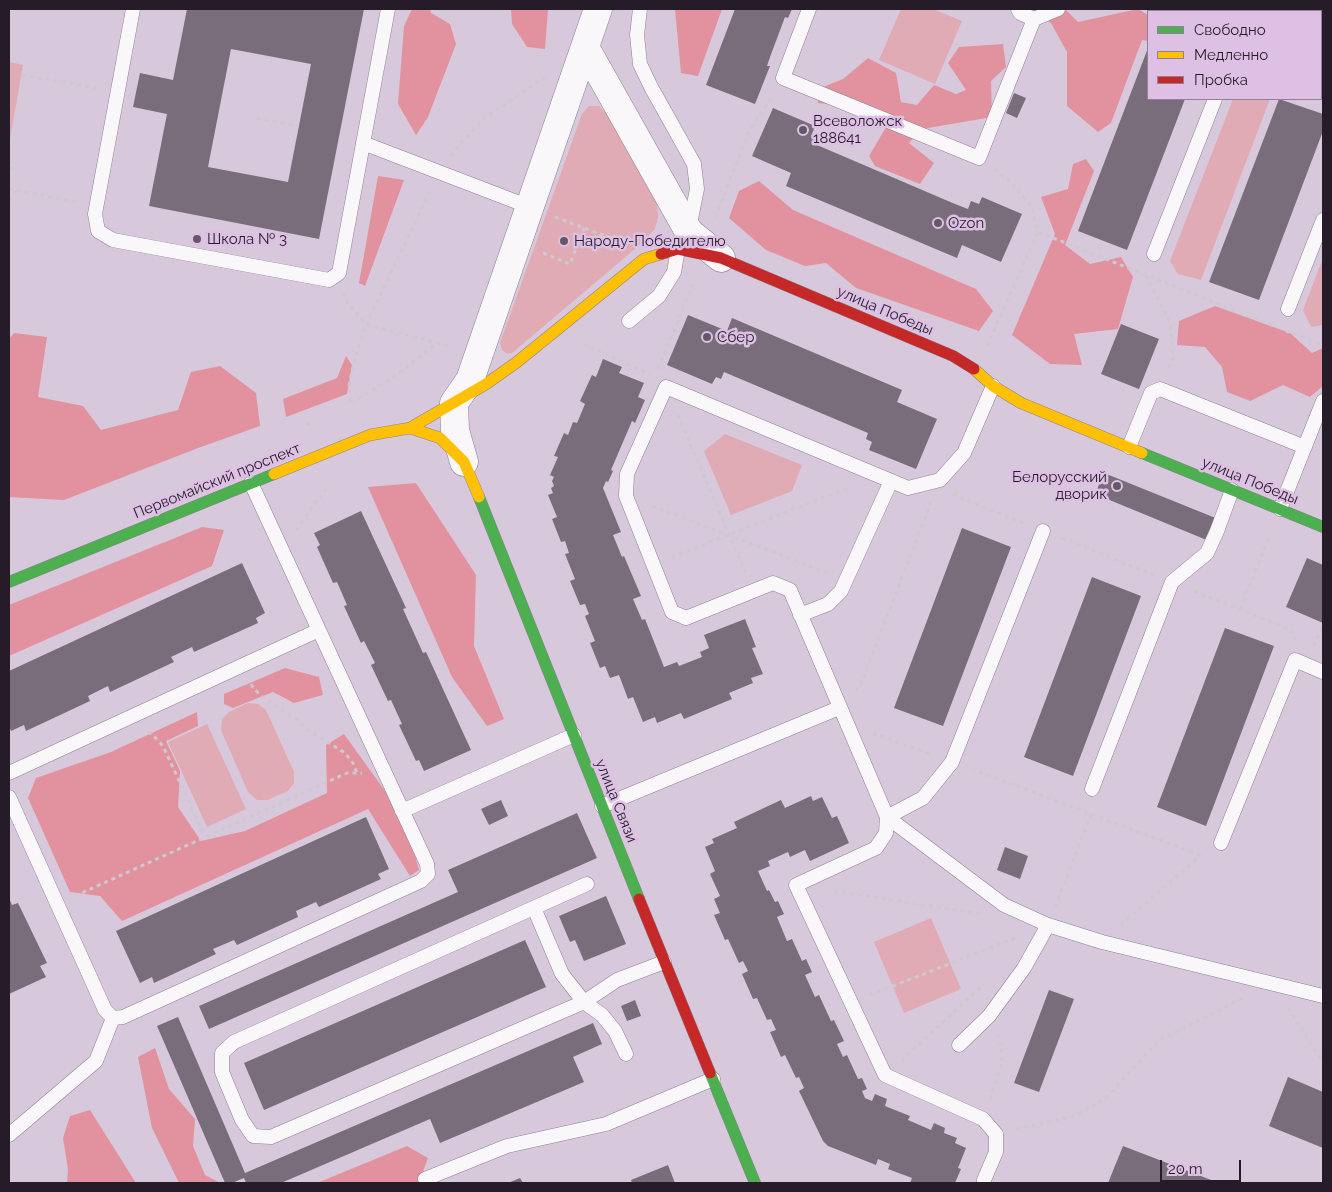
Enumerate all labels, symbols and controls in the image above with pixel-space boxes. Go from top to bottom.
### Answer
legend [1147,10,1322,100]
text: Свободно [1194,21,1266,39]
text: Медленно [1194,46,1268,64]
text: Пробка [1194,71,1248,89]
place label: Всеволожск 188641 [813,112,902,147]
marker: Всеволожск 188641 [797,124,809,136]
place label: Ozon [948,214,984,232]
marker: Ozon [932,217,944,229]
place label: Школа № 3 [207,230,287,248]
place label: Народу-Победителю [574,232,726,250]
marker: Школа № 3 [191,233,203,245]
marker: Народу-Победителю [558,235,570,247]
street label: улица Победы [834,283,936,339]
place label: Сбер [717,328,754,346]
marker: Сбер [701,331,713,343]
street label: Первомайский проспект [131,439,303,523]
street label: улица Победы [1199,453,1301,509]
place label: Белорусский дворик [1012,468,1107,503]
marker: Белорусский дворик [1111,480,1123,492]
street label: улица Связи [591,757,641,845]
scale bar [1162,1150,1243,1182]
text: 20 m [1168,1160,1203,1178]

